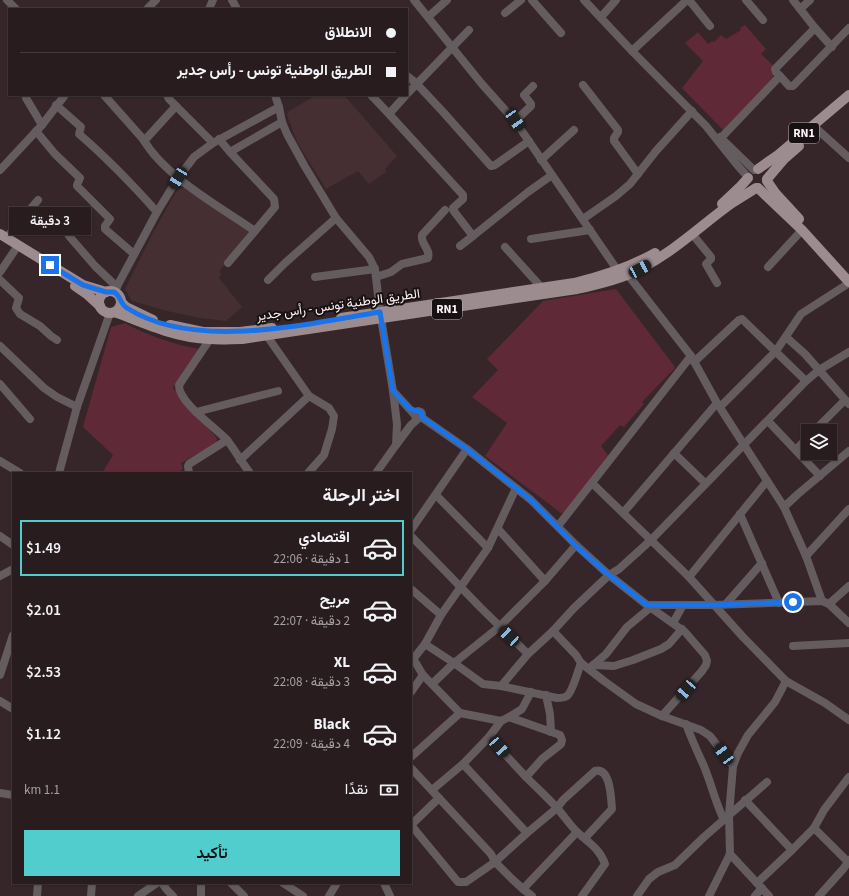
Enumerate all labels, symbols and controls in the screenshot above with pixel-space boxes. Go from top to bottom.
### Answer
text: الانطلاق [325,22,372,43]
text: الطريق الوطنية تونس - رأس جدير [177,60,372,81]
car [503,107,527,133]
road number: RN1 [789,123,819,143]
car [167,165,189,191]
callout: 3 دقيقة [9,207,91,235]
text: 3 دقيقة [30,212,70,230]
route end [41,256,59,274]
car [627,258,653,280]
street label: الطريق الوطنية تونس - رأس جدير [254,285,421,326]
road number: RN1 [432,299,462,319]
map controls [801,424,837,460]
button: layers [801,424,837,460]
text: اختر الرحلة [323,483,400,508]
text: اقتصادي [298,527,350,548]
icon: car [362,530,398,566]
text: $1.49 [26,538,61,559]
text: 1 دقيقة · 22:06 [273,550,350,568]
text: مريح [320,589,350,610]
icon: car [362,592,398,628]
route start [784,593,802,611]
text: $2.01 [26,600,61,621]
text: 2 دقيقة · 22:07 [273,612,350,630]
car [496,623,522,649]
text: XL [334,652,350,673]
icon: car [362,654,398,690]
text: $2.53 [26,662,61,683]
text: 3 دقيقة · 22:08 [273,673,350,691]
car [674,677,698,703]
text: Black [313,714,350,735]
icon: car [362,716,398,752]
text: $1.12 [26,724,61,745]
car [487,734,511,760]
text: 4 دقيقة · 22:09 [273,735,350,753]
car [712,741,736,767]
text: نقدًا [345,779,368,800]
icon: cash [378,779,400,801]
text: 1.1 km [24,781,60,799]
button: تأكيد [24,830,400,876]

